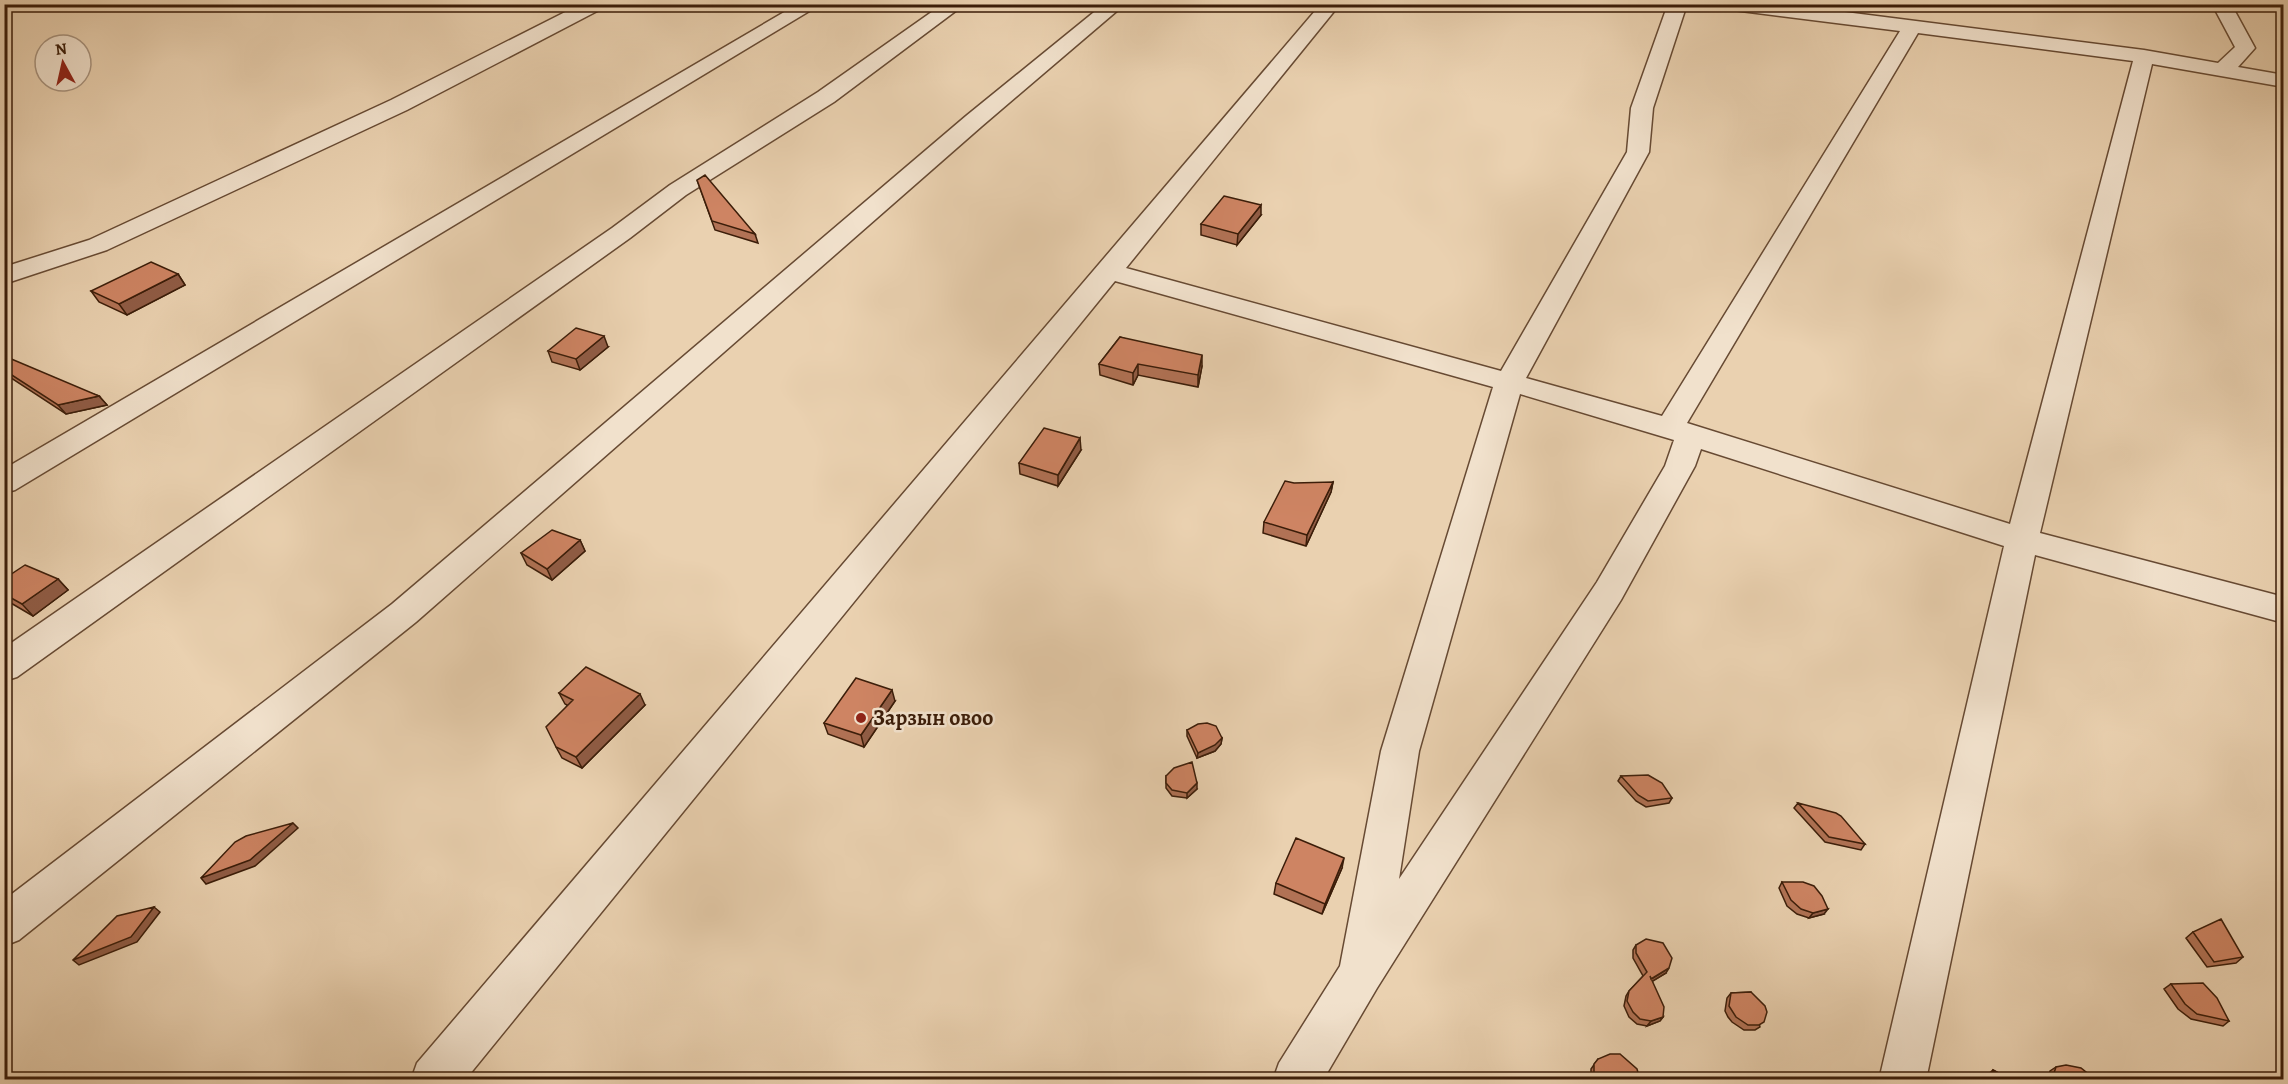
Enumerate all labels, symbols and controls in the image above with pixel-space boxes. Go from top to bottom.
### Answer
north arrow [33,33,93,93]
text: N [54,37,69,61]
place label: Зарзын овоо [873,703,993,733]
marker: Зарзын овоо [854,711,868,725]

